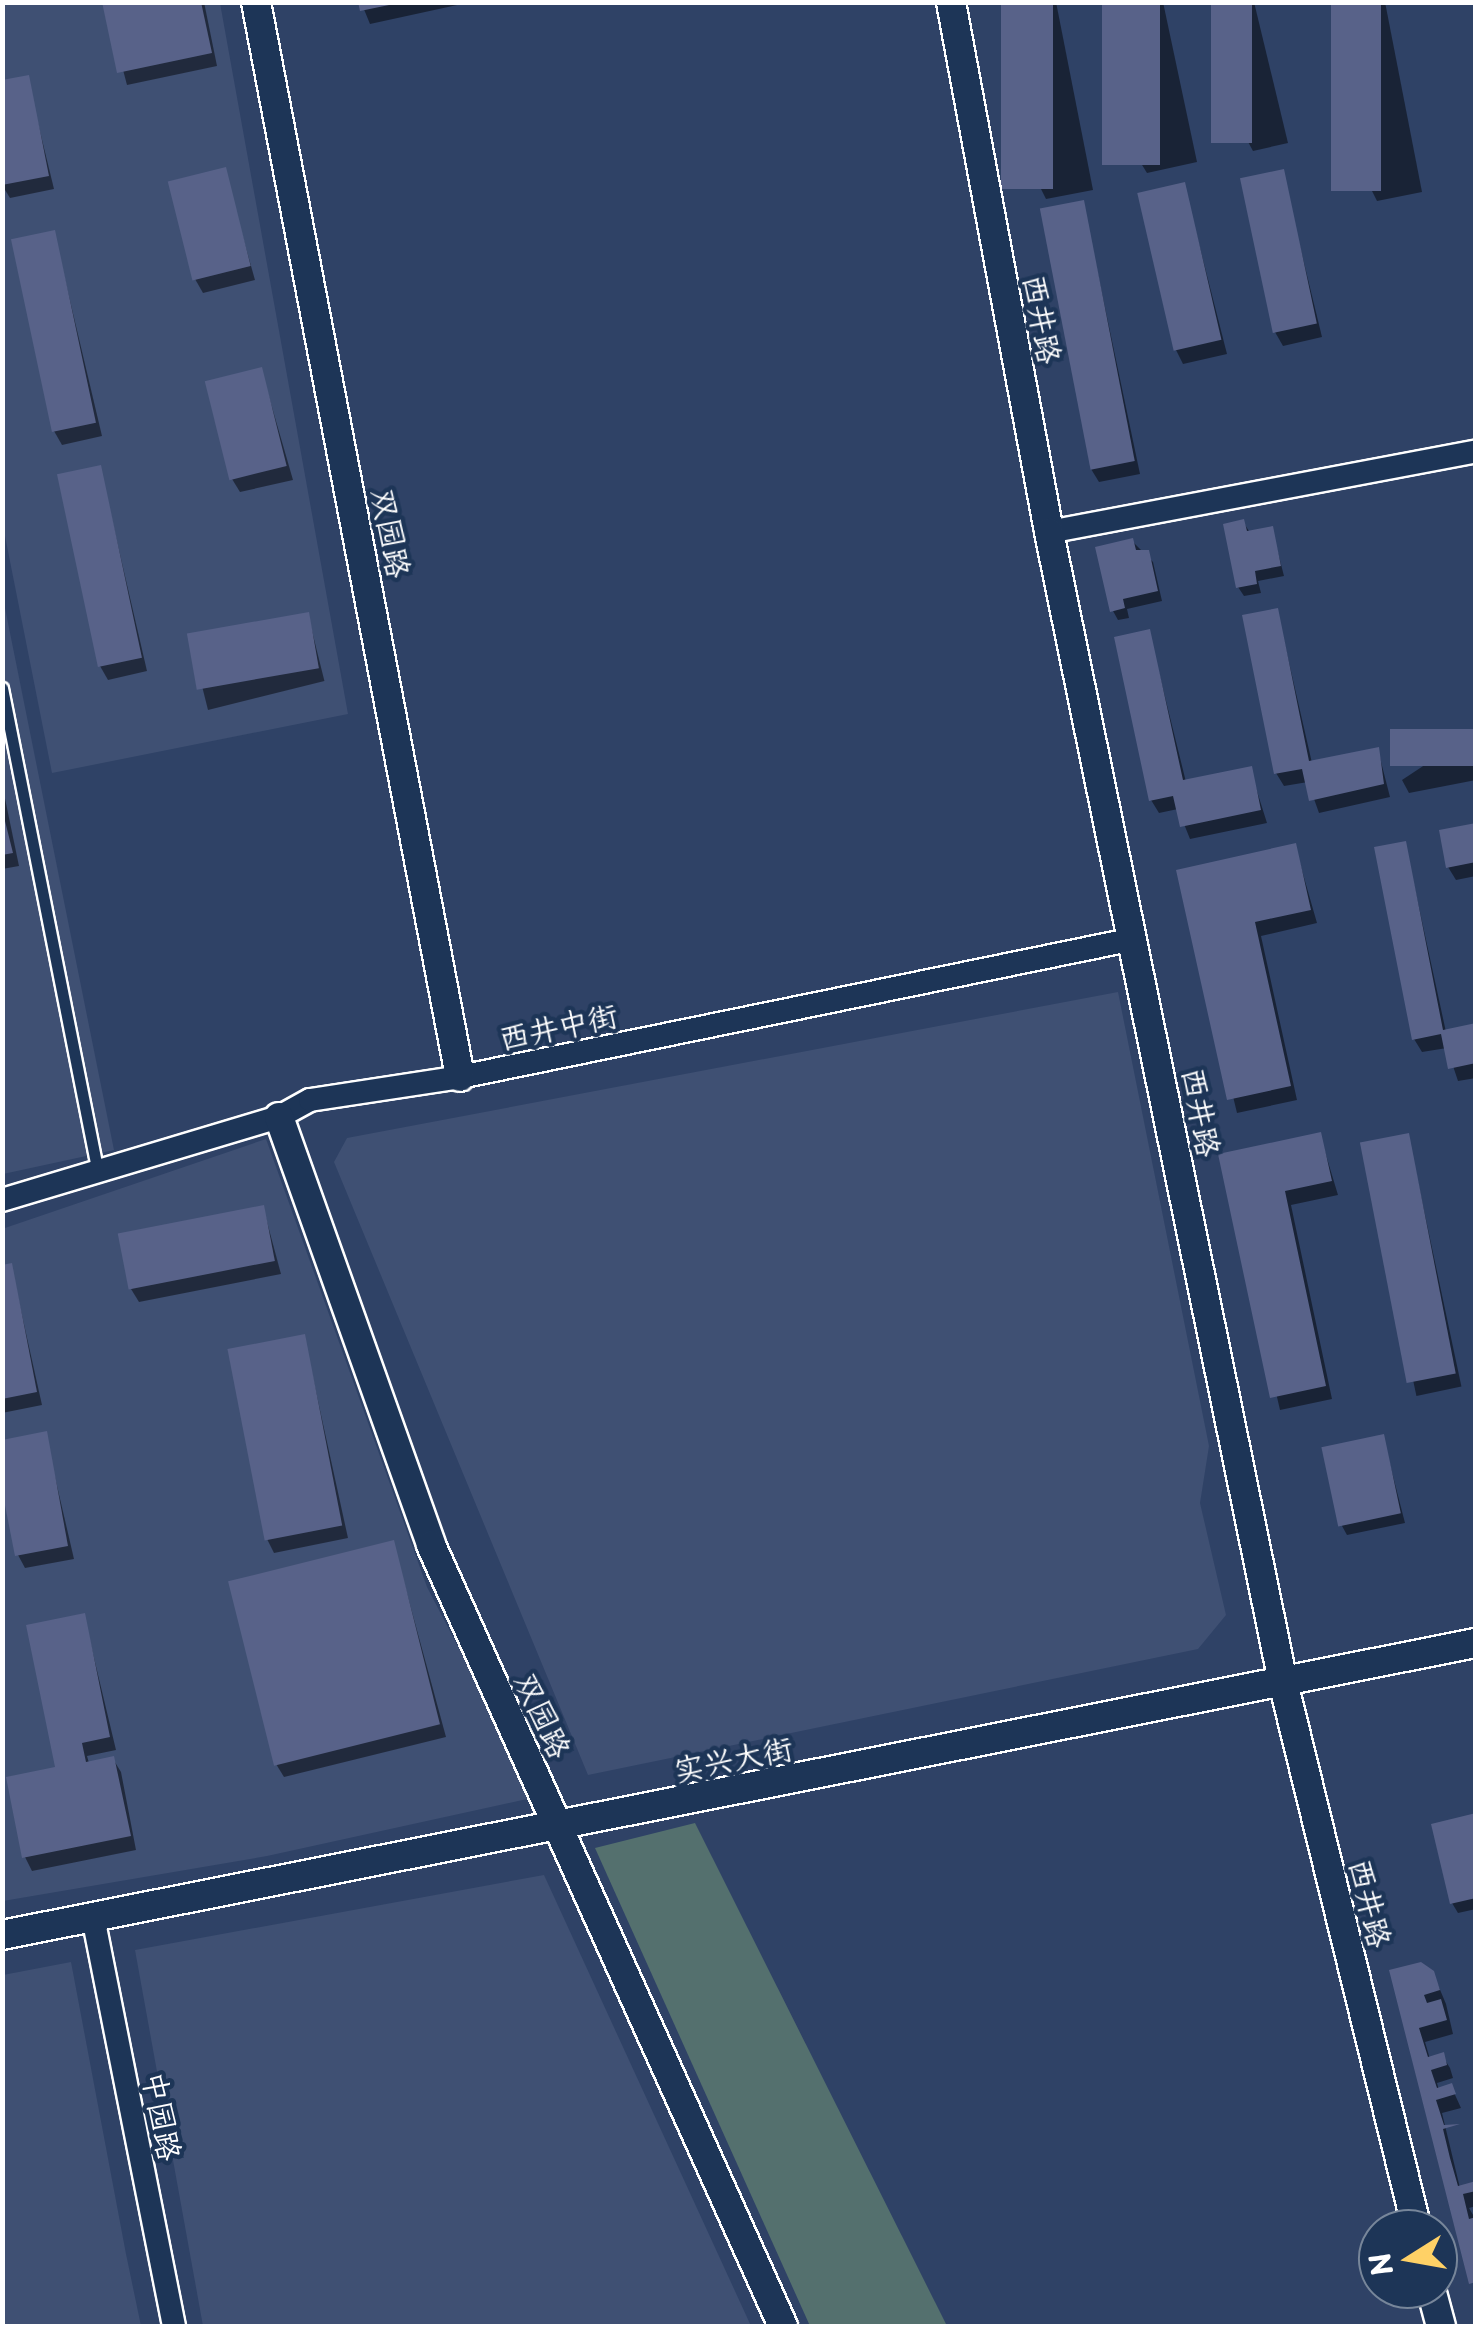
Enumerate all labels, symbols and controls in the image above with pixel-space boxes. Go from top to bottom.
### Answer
street label: 西井路 [1017,271,1069,367]
street label: 双园路 [366,485,418,581]
street label: 西井中街 [496,996,620,1056]
street label: 西井路 [1176,1064,1228,1160]
street label: 双园路 [509,1667,579,1763]
street label: 实兴大街 [671,1729,795,1787]
street label: 西井路 [1343,1855,1399,1951]
street label: 中园路 [137,2068,189,2164]
north arrow [1358,2209,1458,2309]
text: N [1357,2249,1403,2279]

